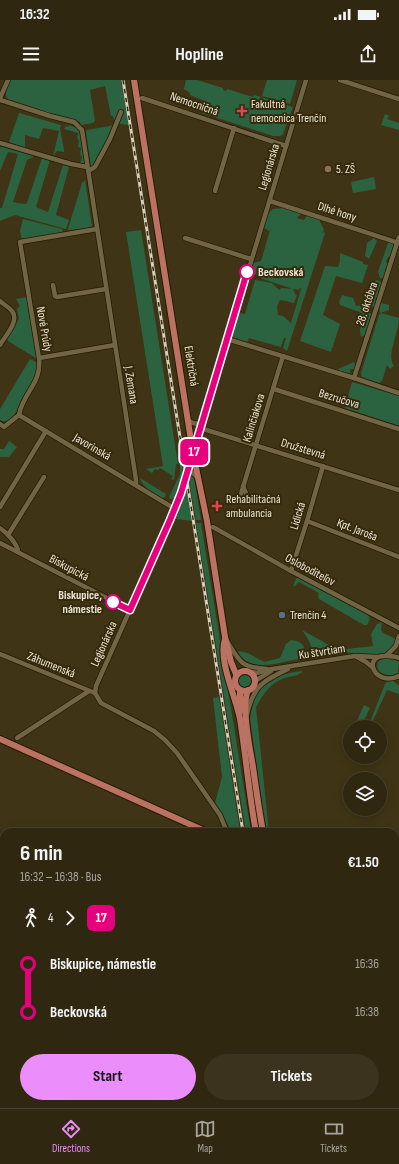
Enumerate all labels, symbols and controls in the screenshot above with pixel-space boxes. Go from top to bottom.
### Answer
text: 16:32 [20,5,50,24]
icon: menu [20,43,42,65]
icon: share [357,43,379,65]
text: Hopline [175,44,224,65]
street label: Nemocničná [168,89,221,119]
place label: Fakultná nemocnica Trenčín [251,97,326,126]
marker: Fakultná nemocnica Trenčín [236,105,248,117]
street label: Legionárska [255,142,283,192]
place label: 5. ZŠ [336,162,355,177]
marker: 5. ZŠ [323,164,333,174]
street label: Dlhé hony [316,199,359,225]
marker: Beckovská [239,264,255,280]
place label: Beckovská [258,265,304,280]
street label: 28. októbra [353,280,381,328]
street label: Nové Prúdy [33,305,55,353]
street label: Električná [180,345,202,388]
street label: J. Zemana [120,364,141,405]
street label: Bezručova [317,386,361,412]
street label: Kalinčiakova [240,392,269,444]
street label: Javorinská [70,430,114,464]
street label: Družstevná [279,435,327,463]
line badge: 17 [176,439,212,465]
text: 17 [188,443,200,460]
place label: Rehabilitačná ambulancia [226,492,281,521]
marker: Rehabilitačná ambulancia [211,500,223,512]
street label: Lidická [287,500,309,532]
street label: Kpt. Jaroša [334,515,380,545]
street label: Biskupická [47,551,92,585]
street label: Osloboditeľov [282,551,338,590]
place label: Biskupice, námestie [58,588,102,617]
marker: Biskupice, námestie [105,594,121,610]
place label: Trenčín 4 [290,608,326,623]
marker: Trenčín 4 [277,610,287,620]
street label: Legionárska [87,619,121,669]
street label: Ku štvrtiam [298,641,346,663]
street label: Záhumenská [25,649,78,682]
map controls [343,720,387,816]
button: locate [343,720,387,764]
button: layers [343,772,387,816]
text: 6 min [20,840,63,867]
text: €1.50 [348,853,379,872]
text: 16:32 – 16:38 · Bus [20,869,101,885]
icon: walk [20,907,42,929]
icon: forward [59,907,81,929]
text: 17 [95,909,107,926]
text: 4 [48,910,53,926]
text: Biskupice, námestie [50,955,156,974]
text: 16:36 [355,956,379,972]
text: Beckovská [50,1003,107,1022]
text: 16:38 [355,1004,379,1020]
button: Start [20,1054,196,1100]
button: Tickets [204,1054,379,1100]
tab: Directions [52,1118,90,1155]
tab: Map [194,1118,216,1155]
tab: Tickets [320,1118,347,1155]

